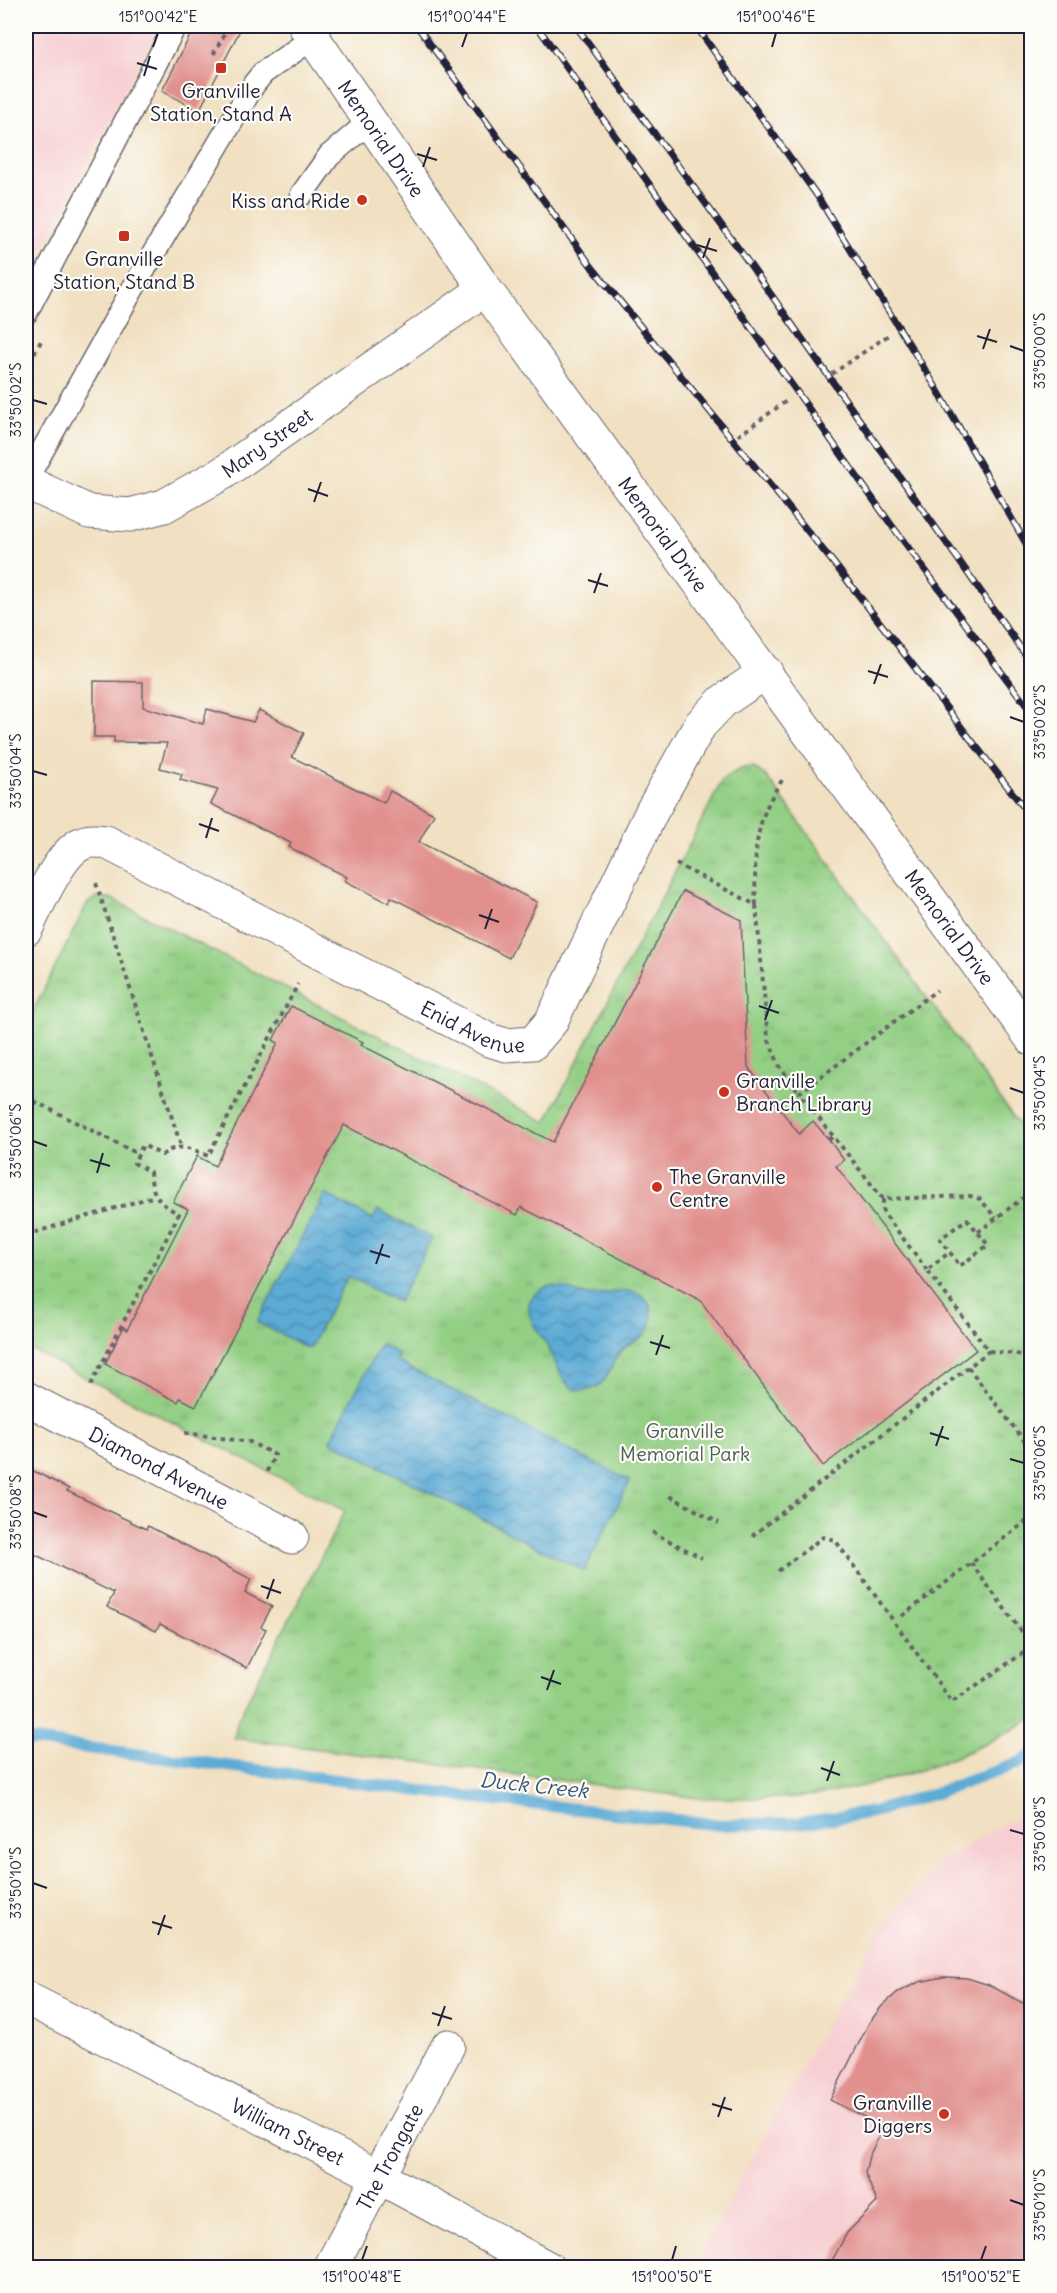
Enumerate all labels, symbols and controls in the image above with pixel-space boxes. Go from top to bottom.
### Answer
text: 151°00'42"E [119,7,197,26]
text: 151°00'44"E [427,7,507,26]
text: 151°00'46"E [737,7,816,26]
marker: Granville Station, Stand A [214,61,228,75]
street label: Memorial Drive [333,75,431,202]
place label: Granville Station, Stand A [150,78,292,126]
place label: Kiss and Ride [231,188,350,213]
marker: Kiss and Ride [355,193,369,207]
marker: Granville Station, Stand B [117,229,131,243]
place label: Granville Station, Stand B [53,246,195,294]
text: 33°50'00"S [1030,313,1049,389]
text: 33°50'02"S [6,363,25,437]
street label: Mary Street [216,402,317,483]
street label: Memorial Drive [613,472,714,596]
text: 33°50'02"S [1030,685,1049,759]
text: 33°50'04"S [6,733,25,809]
street label: Memorial Drive [900,864,1000,989]
street label: Enid Avenue [417,994,525,1058]
text: 33°50'04"S [1030,1055,1049,1131]
place label: Granville Branch Library [736,1068,872,1116]
marker: Granville Branch Library [717,1085,731,1099]
text: 33°50'06"S [6,1103,25,1179]
place label: The Granville Centre [669,1164,786,1212]
marker: The Granville Centre [650,1180,664,1194]
park label: Granville Memorial Park [620,1418,750,1466]
street label: Diamond Avenue [85,1421,233,1514]
text: 33°50'06"S [1030,1425,1049,1501]
text: 33°50'08"S [6,1474,25,1550]
water label: Duck Creek [479,1766,591,1804]
text: 33°50'08"S [1030,1796,1049,1872]
text: 33°50'10"S [6,1847,25,1919]
place label: Granville Diggers [853,2090,932,2138]
street label: William Street [228,2092,349,2170]
street label: The Trongate [351,2099,428,2214]
marker: Granville Diggers [937,2107,951,2121]
text: 33°50'10"S [1030,2169,1049,2241]
text: 151°00'48"E [323,2267,402,2286]
text: 151°00'50"E [632,2267,712,2286]
text: 151°00'52"E [942,2267,1021,2286]

